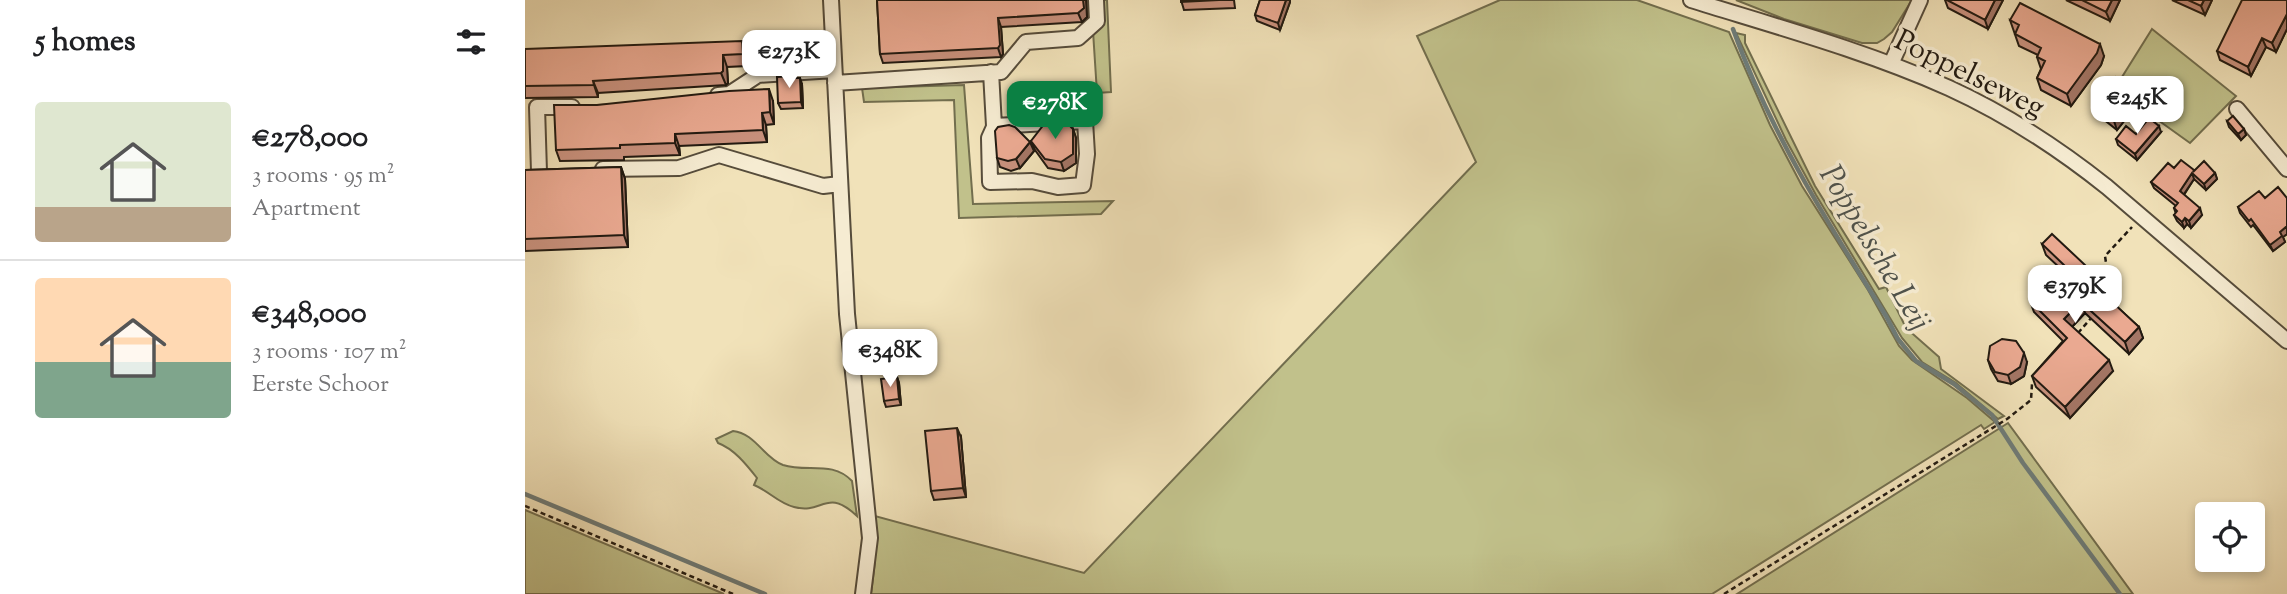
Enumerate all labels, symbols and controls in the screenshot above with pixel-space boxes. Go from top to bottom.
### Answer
street label: Poppelseweg [1887,20,2051,130]
text: 5 homes [35,21,136,64]
icon: filters [452,23,490,61]
pin: €273K [740,31,838,90]
text: €273K [758,36,820,69]
pin: €245K [2088,76,2186,136]
pin: €278K [1006,82,1104,141]
text: €245K [2107,82,2167,115]
text: €278K [1023,87,1087,120]
text: €278,000 [252,117,368,160]
icon: home [91,130,175,214]
water label: Poppelsche Leij [1806,157,1942,341]
text: 3 rooms · 95 m² [252,160,395,193]
text: Apartment [252,193,361,226]
pin: €379K [2026,266,2124,325]
text: €379K [2044,271,2106,304]
text: €348,000 [252,293,367,336]
icon: home [91,306,175,390]
pin: €348K [841,330,939,389]
text: €348K [858,335,922,368]
text: 3 rooms · 107 m² [252,336,407,369]
text: Eerste Schoor [252,369,389,402]
map controls [2195,502,2265,572]
button: locate [2195,502,2265,572]

